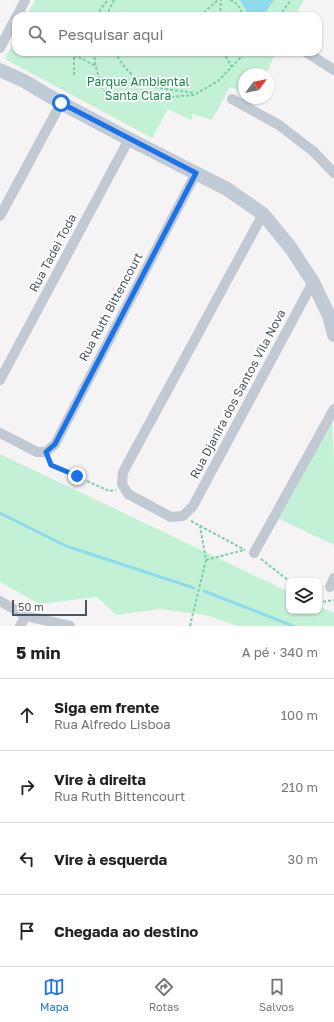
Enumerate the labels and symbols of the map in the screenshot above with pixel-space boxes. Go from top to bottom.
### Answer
north arrow [238,68,274,104]
park label: Parque Ambiental Santa Clara [87,74,189,103]
route start [52,94,70,112]
street label: Rua Tadei Toda [26,211,79,294]
street label: Rua Ruth Bittencourt [76,250,146,364]
street label: Rua Djanira dos Santos Vila Nova [186,307,289,481]
route end [68,467,86,485]
scale bar [12,598,87,617]

